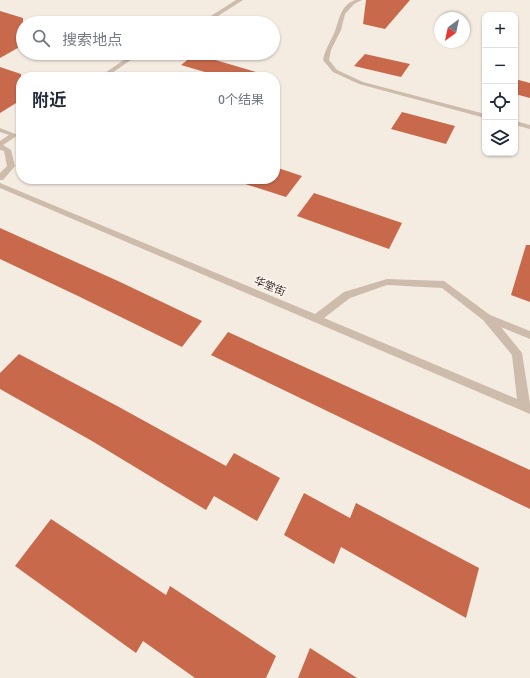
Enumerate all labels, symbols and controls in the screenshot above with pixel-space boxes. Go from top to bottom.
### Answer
north arrow [434,12,470,48]
map controls [482,12,518,156]
button: + [482,12,518,48]
search box [16,16,280,60]
icon: search [30,27,52,49]
text: 搜索地点 [62,31,122,49]
button: − [482,48,518,84]
button: locate [482,84,518,120]
text: 附近 [32,90,66,111]
text: 0个结果 [218,92,264,108]
button: layers [482,120,518,156]
street label: 华堂街 [252,274,288,299]

